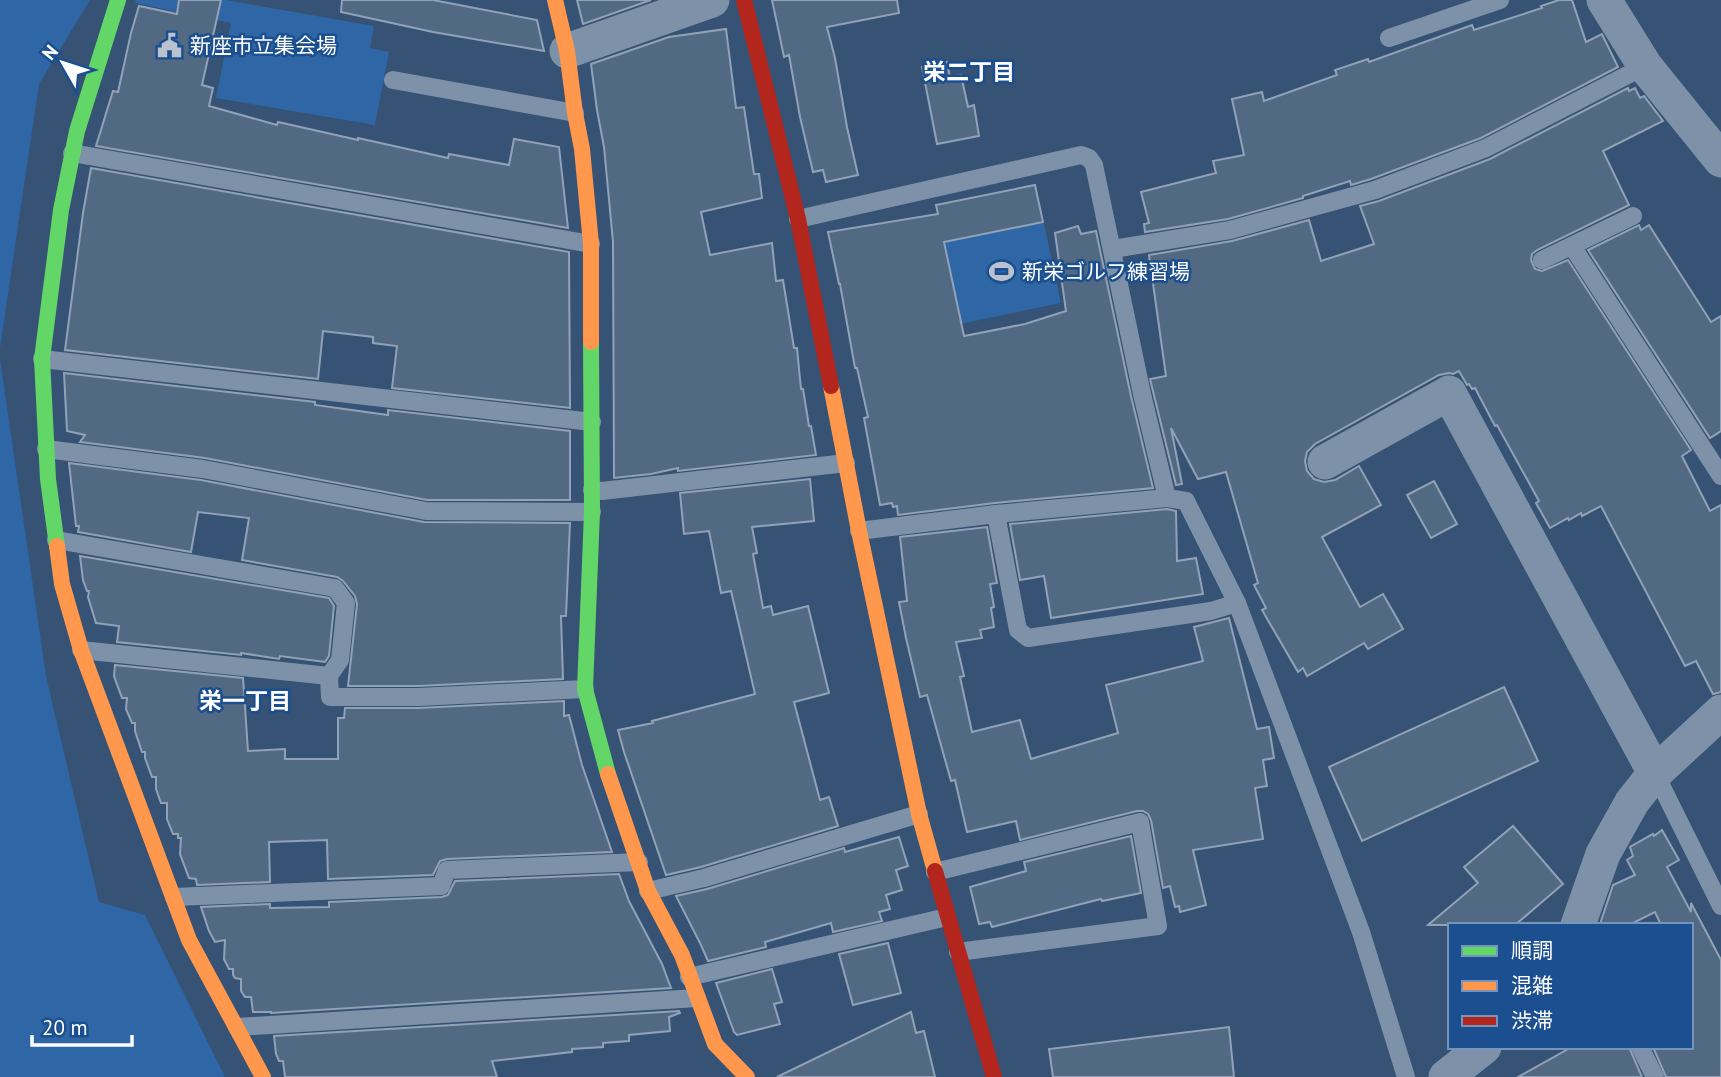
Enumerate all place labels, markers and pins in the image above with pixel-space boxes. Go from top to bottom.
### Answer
public building icon: 新座市立集会場 [156,31,184,59]
place label: 新座市立集会場 [190,32,337,59]
sports icon: 新栄ゴルフ練習場 [988,257,1016,285]
place label: 新栄ゴルフ練習場 [1022,258,1190,285]

